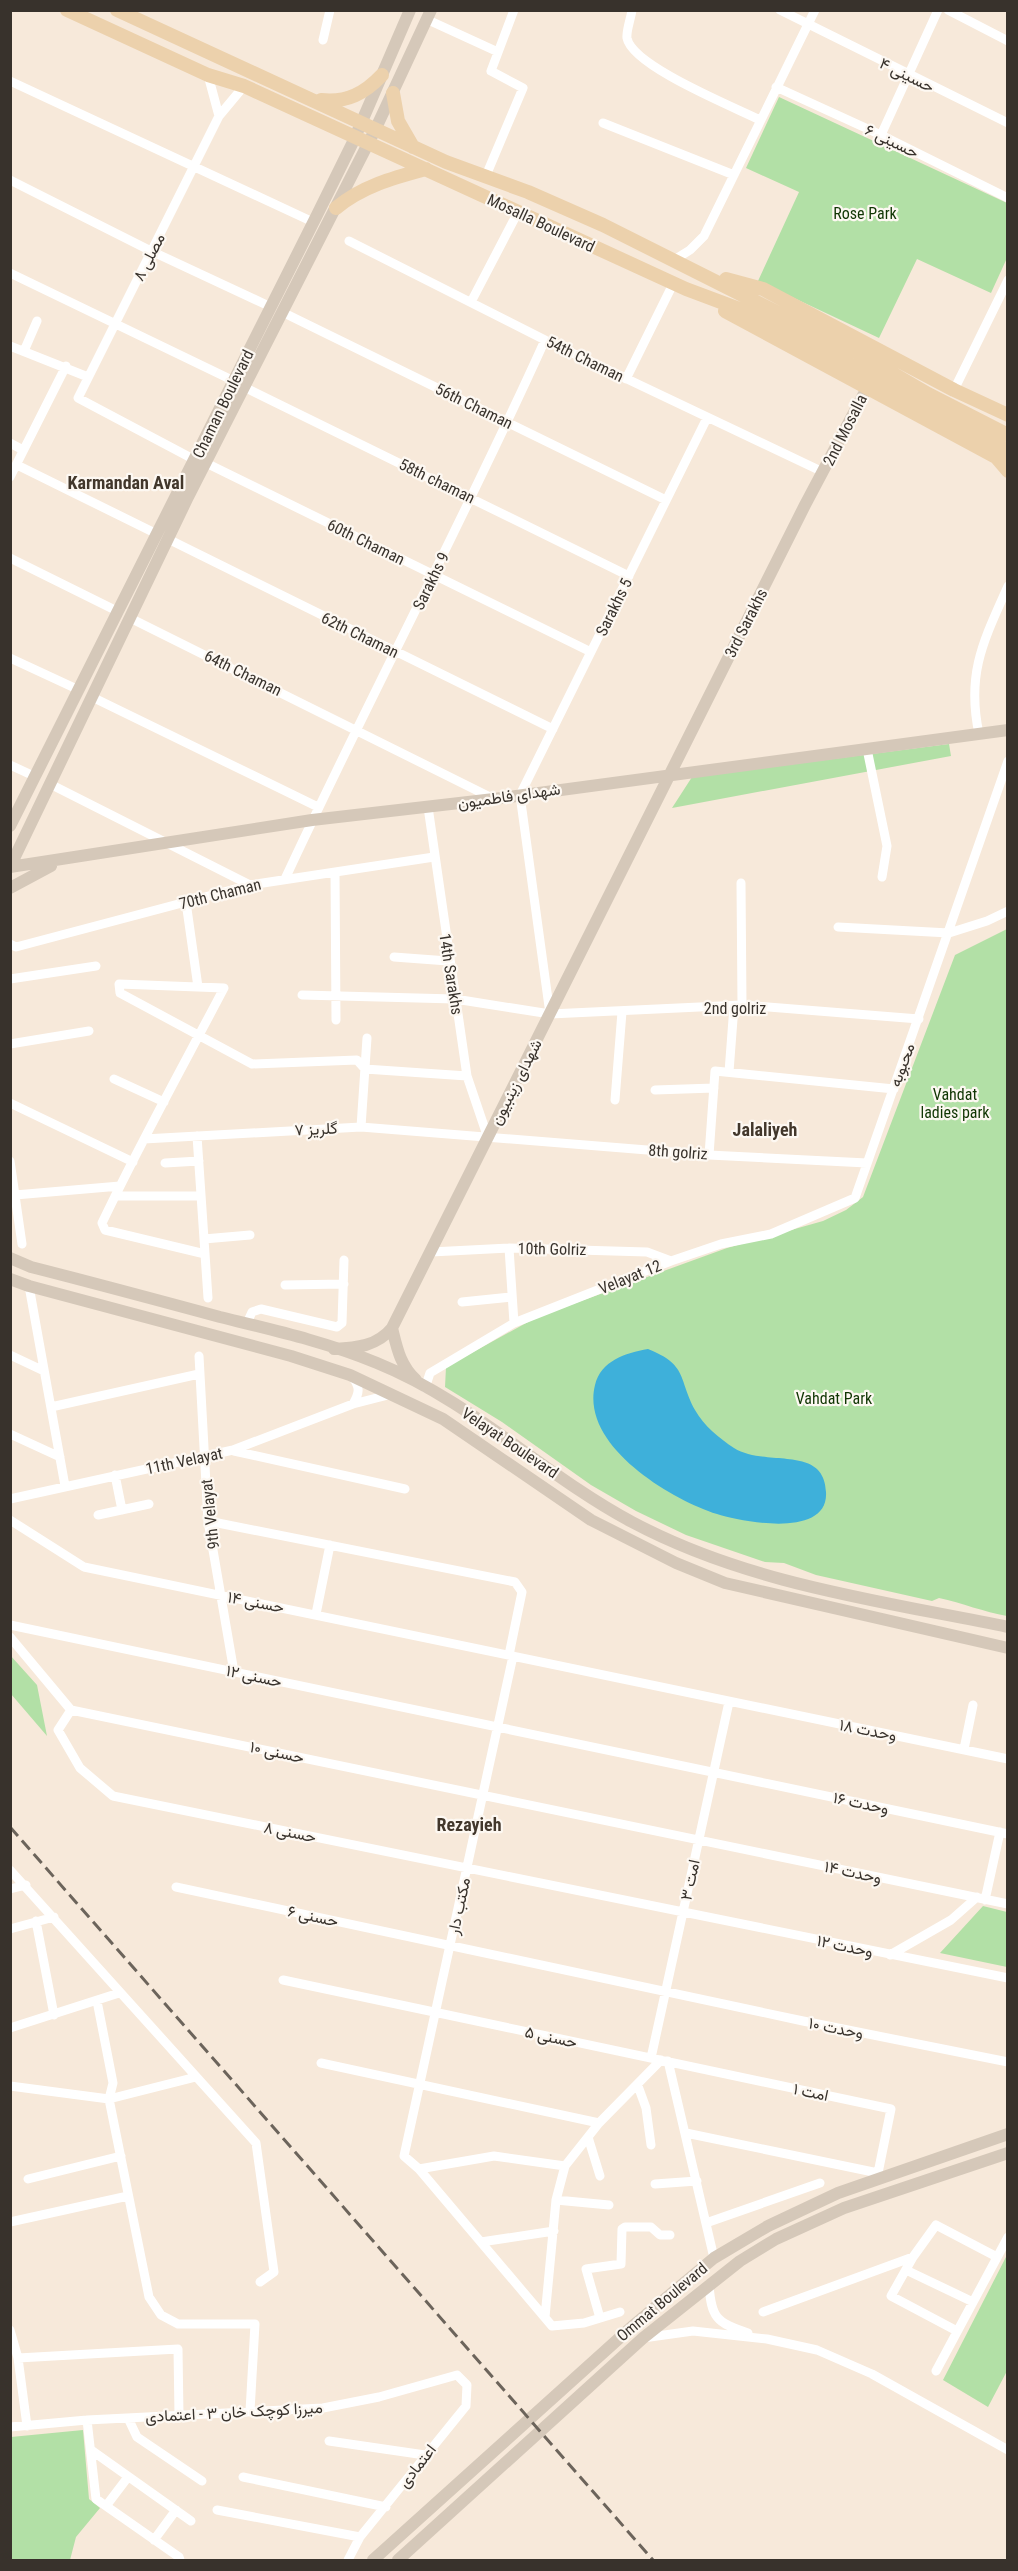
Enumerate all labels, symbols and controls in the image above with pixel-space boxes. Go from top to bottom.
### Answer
street label: حسینی ۴ [876,54,938,97]
street label: حسینی ۶ [862,120,922,163]
street label: Mosalla Boulevard [484,190,598,256]
park label: Rose Park [833,204,898,223]
street label: مصلی ۸ [129,230,170,284]
street label: 54th Chaman [543,332,627,386]
street label: Chaman Boulevard [189,347,257,461]
street label: 56th Chaman [432,379,516,433]
street label: 2nd Mosalla [819,391,871,469]
street label: 58th chaman [396,454,478,508]
district label: Karmandan Aval [68,472,184,493]
street label: 60th Chaman [324,515,408,569]
street label: Sarakhs 9 [409,549,453,613]
street label: Sarakhs 5 [592,575,636,639]
street label: 3rd Sarakhs [721,585,771,661]
street label: 62th Chaman [318,608,402,662]
street label: 64th Chaman [201,646,285,700]
street label: شهدای فاطمیون [456,779,562,814]
street label: 70th Chaman [177,875,263,913]
street label: 14th Sarakhs [435,932,467,1016]
street label: 2nd golriz [704,999,766,1018]
street label: شهدای زینبیون [486,1036,547,1129]
street label: محبوبه [885,1041,920,1090]
park label: Vahdat ladies park [920,1085,990,1122]
street label: گلریز ۷ [294,1118,338,1141]
district label: Jalaliyeh [733,1119,797,1140]
street label: 8th golriz [648,1140,708,1164]
street label: 10th Golriz [518,1239,586,1259]
street label: Velayat 12 [596,1256,664,1298]
park label: Vahdat Park [796,1389,873,1408]
street label: Velayat Boulevard [458,1404,562,1482]
street label: 11th Velayat [144,1444,224,1478]
street label: 9th Velayat [197,1478,223,1550]
street label: حسنی ۱۴ [226,1587,286,1618]
street label: حسنی ۱۲ [224,1661,284,1692]
street label: وحدت ۱۸ [838,1715,898,1746]
street label: حسنی ۱۰ [248,1737,306,1768]
street label: وحدت ۱۶ [831,1788,891,1819]
district label: Rezayieh [436,1814,502,1835]
street label: حسنی ۸ [262,1818,318,1847]
street label: وحدت ۱۴ [823,1857,883,1888]
street label: امت ۳ [676,1858,704,1902]
street label: مکتب دار [443,1876,475,1937]
street label: حسنی ۶ [286,1901,340,1932]
street label: وحدت ۱۲ [815,1931,875,1962]
street label: وحدت ۱۰ [807,2013,865,2044]
street label: حسنی ۵ [523,2022,579,2053]
street label: امت ۱ [792,2079,830,2105]
street label: Ommat Boulevard [613,2259,711,2345]
street label: میرزا کوچک خان ۳ - اعتمادی [145,2398,323,2428]
street label: اعتمادی [394,2440,441,2492]

